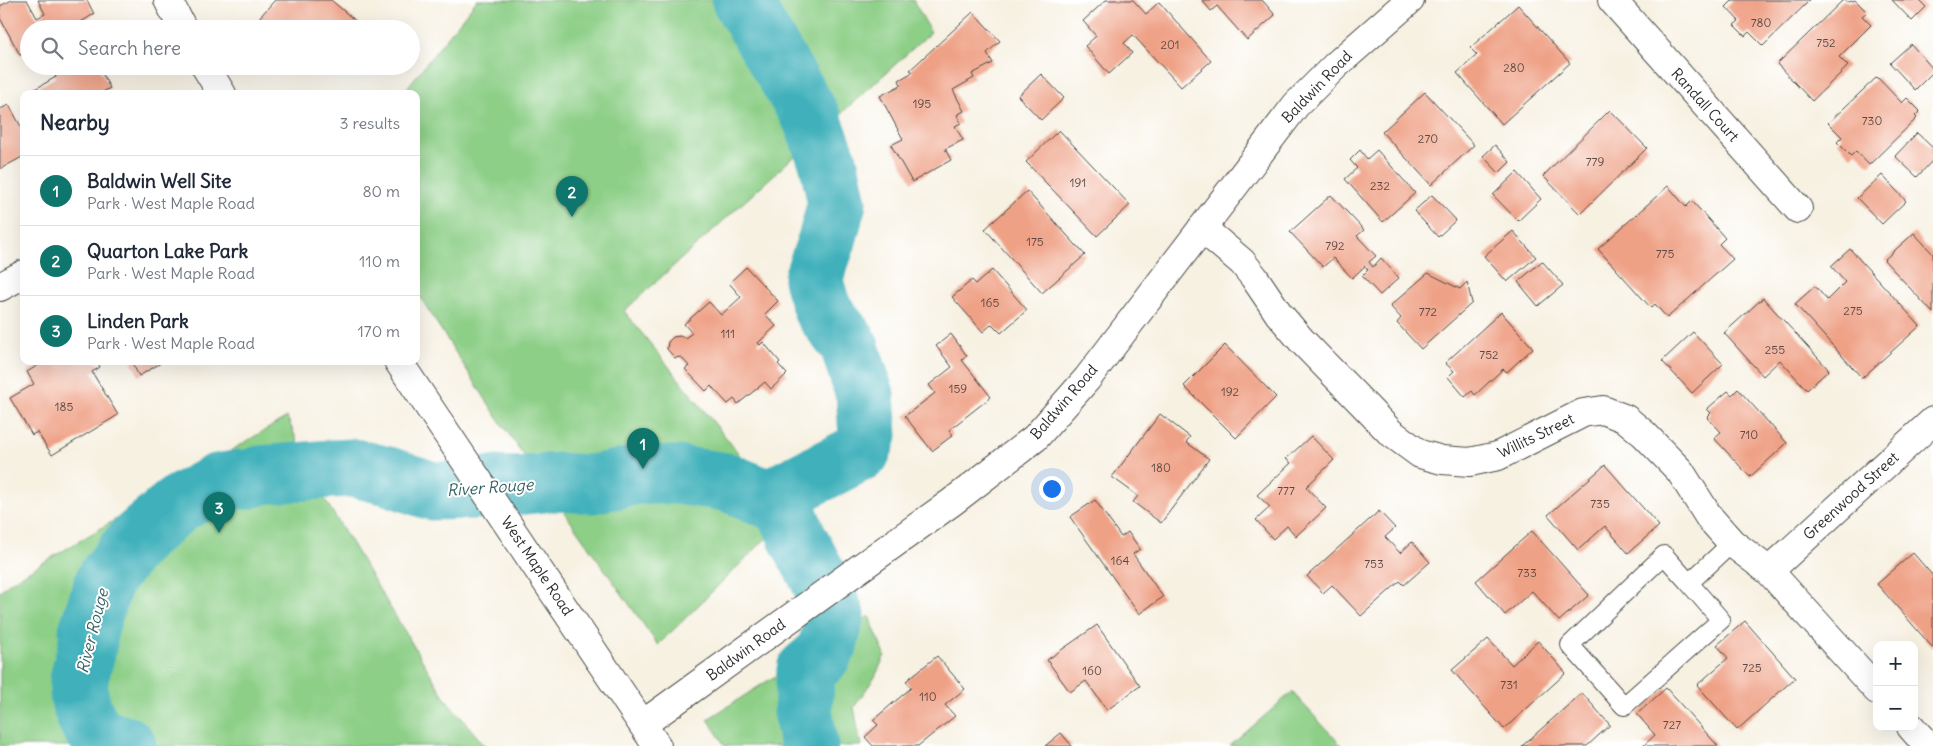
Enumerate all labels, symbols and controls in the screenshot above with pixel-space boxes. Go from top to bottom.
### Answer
house number: 780 [1751,15,1771,30]
search box [20,20,420,75]
icon: search [38,34,66,62]
house number: 752 [1816,35,1836,50]
text: Search here [78,36,181,60]
house number: 201 [1160,37,1180,52]
street label: Baldwin Road [1277,46,1356,127]
house number: 280 [1503,60,1525,75]
street label: Randall Court [1667,64,1743,145]
house number: 195 [913,96,931,111]
text: Nearby [40,109,110,136]
text: 3 results [340,113,400,133]
house number: 730 [1862,113,1882,128]
house number: 270 [1418,131,1438,146]
house number: 779 [1586,154,1604,169]
text: Baldwin Well Site [87,169,232,193]
house number: 191 [1070,175,1086,190]
pin: 2 [556,176,588,217]
house number: 232 [1370,178,1390,193]
text: 1 [53,181,59,201]
text: 80 m [362,181,400,201]
text: Park · West Maple Road [87,193,255,213]
house number: 175 [1026,234,1044,249]
house number: 792 [1325,238,1345,253]
text: Quarton Lake Park [87,239,248,263]
house number: 775 [1656,246,1674,261]
text: 2 [52,251,60,271]
text: 110 m [359,251,400,271]
text: Park · West Maple Road [87,263,255,283]
house number: 165 [981,295,999,310]
house number: 275 [1843,303,1863,318]
house number: 772 [1419,304,1438,319]
text: Linden Park [87,309,189,333]
text: 3 [51,321,61,341]
text: 170 m [357,321,400,341]
house number: 111 [721,326,735,341]
text: Park · West Maple Road [87,333,255,353]
house number: 255 [1765,342,1785,357]
house number: 752 [1479,347,1499,362]
street label: Baldwin Road [1026,360,1101,443]
house number: 159 [949,381,967,396]
house number: 192 [1221,384,1240,399]
house number: 185 [55,399,73,414]
street label: Willits Street [1495,409,1577,462]
house number: 710 [1740,427,1758,442]
pin: 1 [627,428,659,469]
street label: Greenwood Street [1799,448,1902,544]
house number: 180 [1151,460,1171,475]
water label: River Rouge [446,474,535,500]
your location [1039,476,1065,502]
house number: 777 [1277,483,1295,498]
pin: 3 [203,492,235,533]
house number: 735 [1590,496,1610,511]
street label: West Maple Road [497,512,578,619]
house number: 164 [1111,553,1129,568]
house number: 753 [1364,556,1384,571]
house number: 733 [1517,565,1537,580]
water label: River Rouge [72,585,112,675]
street label: Baldwin Road [702,614,789,685]
map controls [1873,641,1918,731]
button: + [1873,641,1918,686]
house number: 725 [1742,660,1762,675]
house number: 160 [1082,663,1102,678]
house number: 731 [1500,677,1518,692]
button: − [1873,686,1918,731]
house number: 110 [919,689,937,704]
house number: 727 [1663,717,1681,732]

